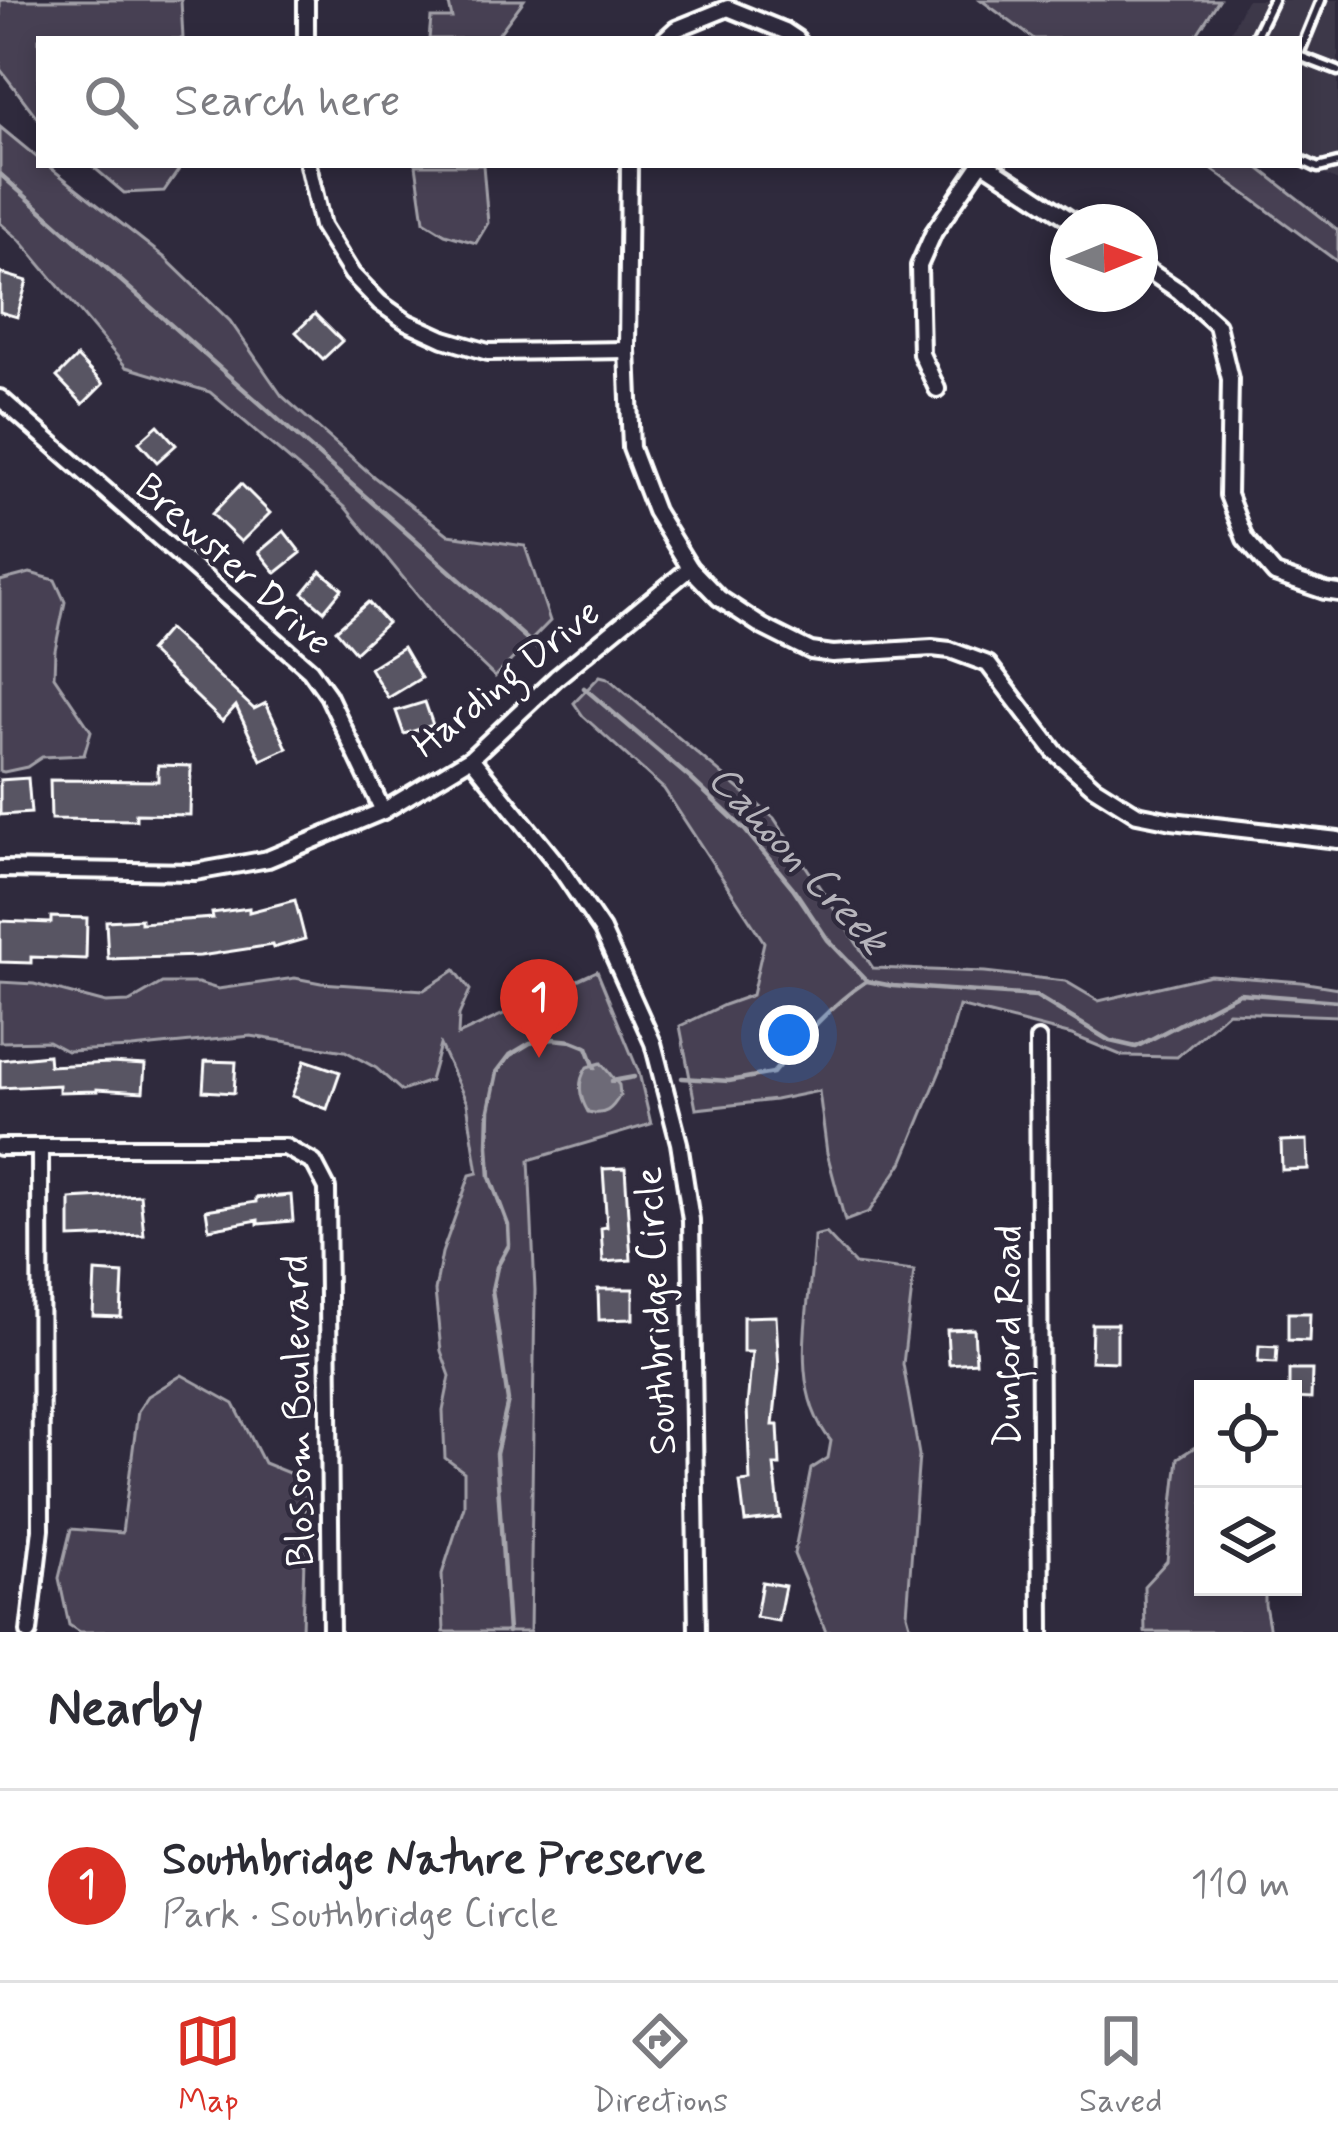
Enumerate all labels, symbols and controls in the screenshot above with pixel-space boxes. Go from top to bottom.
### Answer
search box [36,36,1302,168]
icon: search [78,69,144,135]
text: Search here [174,73,401,132]
north arrow [1050,204,1158,312]
street label: Brewster Drive [123,463,342,668]
street label: Harding Drive [403,588,614,774]
water label: Cahoon Creek [695,753,902,970]
pin: 1 [500,959,578,1058]
your location [759,1005,819,1065]
street label: Southbridge Circle [624,1165,691,1456]
street label: Dunford Road [984,1225,1037,1447]
street label: Blossom Boulevard [271,1254,328,1568]
map controls [1194,1380,1302,1596]
button: locate [1194,1380,1302,1488]
button: layers [1194,1488,1302,1596]
text: Nearby [48,1677,203,1743]
text: Southbridge Nature Preserve [162,1831,705,1890]
text: 1 [78,1860,96,1911]
text: 110 m [1191,1860,1290,1911]
text: Park · Southbridge Circle [162,1890,558,1941]
tab: Map [175,2008,241,2124]
tab: Directions [592,2008,728,2124]
tab: Saved [1079,2008,1163,2124]

